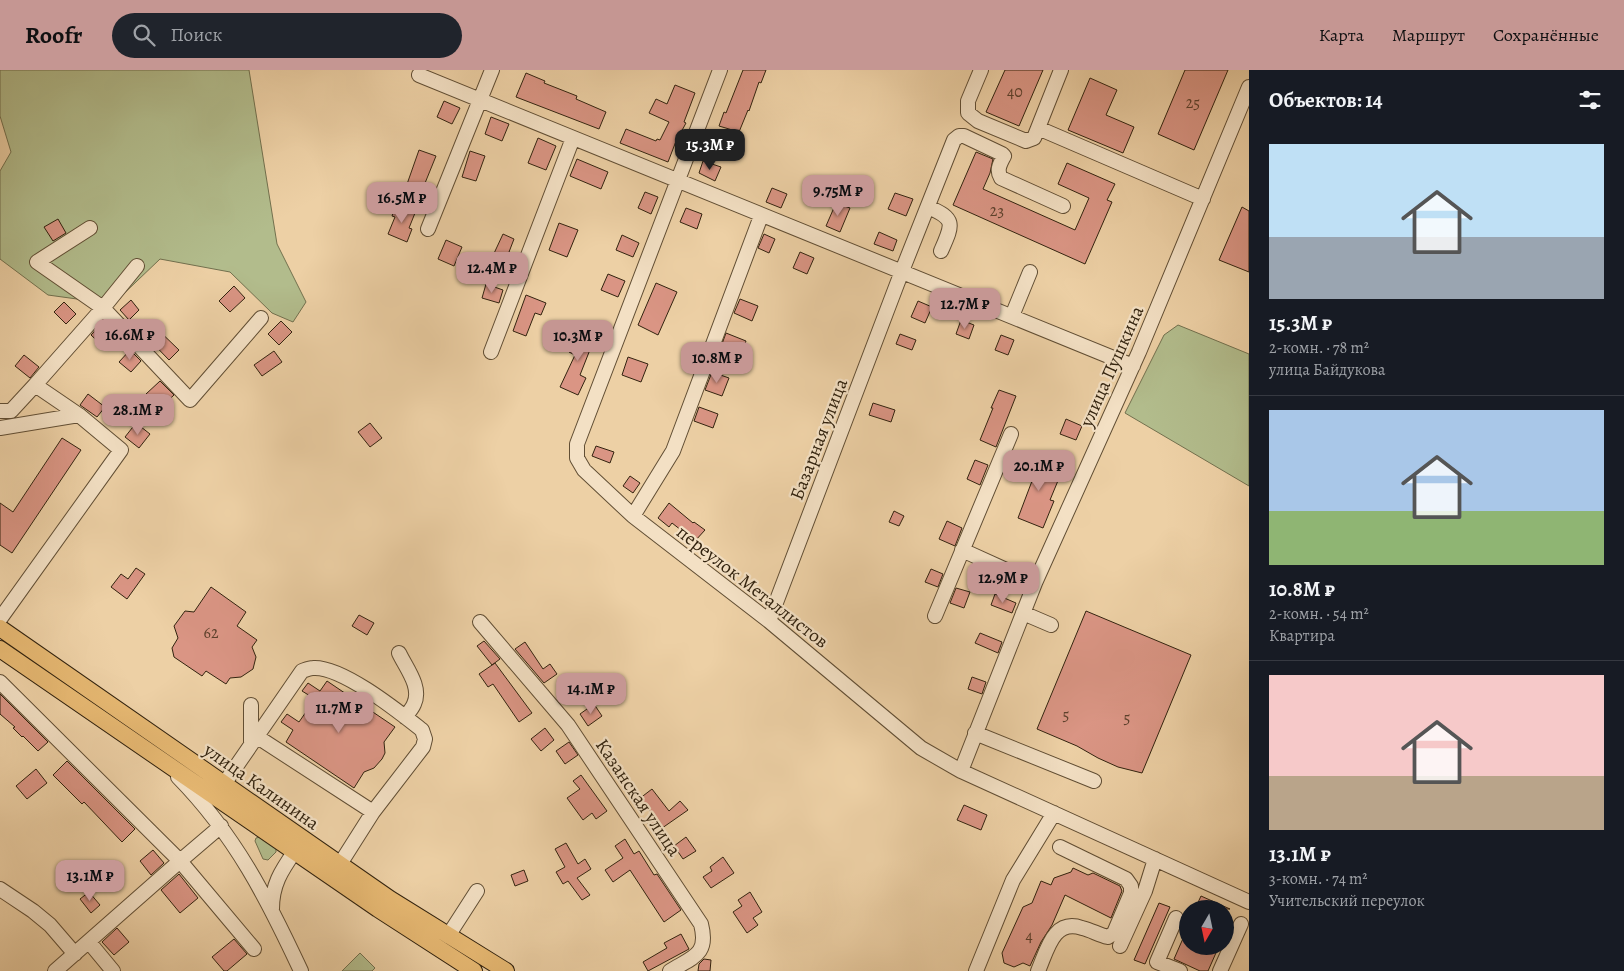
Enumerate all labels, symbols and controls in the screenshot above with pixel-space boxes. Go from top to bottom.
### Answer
search box [112,13,462,58]
text: Roofr [25,19,82,51]
icon: search [130,21,158,49]
text: Поиск [170,22,222,48]
text: Карта [1319,23,1364,47]
text: Маршрут [1392,23,1465,47]
text: Сохранённые [1493,23,1599,47]
house number: 40 [1007,81,1023,103]
text: Объектов: 14 [1269,86,1383,114]
icon: filters [1576,86,1604,114]
house number: 25 [1186,92,1200,114]
pin: 15.3M ₽ [664,128,756,171]
text: 15.3M ₽ [686,134,734,156]
pin: 9.75M ₽ [792,174,884,217]
icon: home [1392,177,1482,267]
text: 9.75M ₽ [813,180,863,202]
pin: 16.5M ₽ [356,182,448,224]
text: 16.5M ₽ [378,187,426,209]
house number: 23 [990,200,1004,222]
pin: 12.4M ₽ [446,252,538,294]
text: 12.4M ₽ [467,257,517,279]
pin: 12.7M ₽ [919,288,1011,330]
text: 12.7M ₽ [940,293,990,315]
street label: улица Пушкина [1073,301,1150,432]
text: 15.3M ₽ [1269,309,1332,337]
pin: 16.6M ₽ [84,318,176,361]
pin: 10.3M ₽ [532,320,624,362]
text: 16.6M ₽ [105,324,155,346]
text: 10.3M ₽ [553,325,603,347]
text: 2-комн. · 78 m² [1269,337,1369,359]
pin: 10.8M ₽ [671,342,763,384]
text: 10.8M ₽ [692,347,742,369]
text: улица Байдукова [1269,359,1385,381]
street label: Базарная улица [784,375,854,504]
pin: 28.1M ₽ [92,394,184,436]
text: 28.1M ₽ [113,399,163,421]
icon: home [1392,442,1482,532]
pin: 20.1M ₽ [993,450,1085,492]
text: 20.1M ₽ [1014,455,1064,477]
street label: переулок Металлистов [671,519,834,654]
pin: 12.9M ₽ [957,562,1049,604]
text: 12.9M ₽ [978,567,1028,589]
text: 10.8M ₽ [1269,575,1335,603]
text: 2-комн. · 54 m² [1269,603,1369,625]
house number: 62 [204,622,219,644]
text: Квартира [1269,625,1335,647]
pin: 14.1M ₽ [545,672,637,715]
text: 14.1M ₽ [567,678,615,700]
pin: 11.7M ₽ [293,692,385,734]
text: 11.7M ₽ [315,697,363,719]
house number: 5 [1063,704,1070,726]
house number: 5 [1124,707,1131,729]
icon: home [1392,707,1482,797]
street label: Казанская улица [589,734,687,862]
street label: улица Калинина [198,737,325,836]
text: 13.1M ₽ [1269,840,1331,868]
pin: 13.1M ₽ [44,860,136,902]
text: 13.1M ₽ [66,865,114,887]
text: 3-комн. · 74 m² [1269,868,1368,890]
text: Учительский переулок [1269,890,1425,912]
north arrow [1179,900,1234,955]
map controls [1179,900,1234,955]
house number: 4 [1025,925,1033,947]

